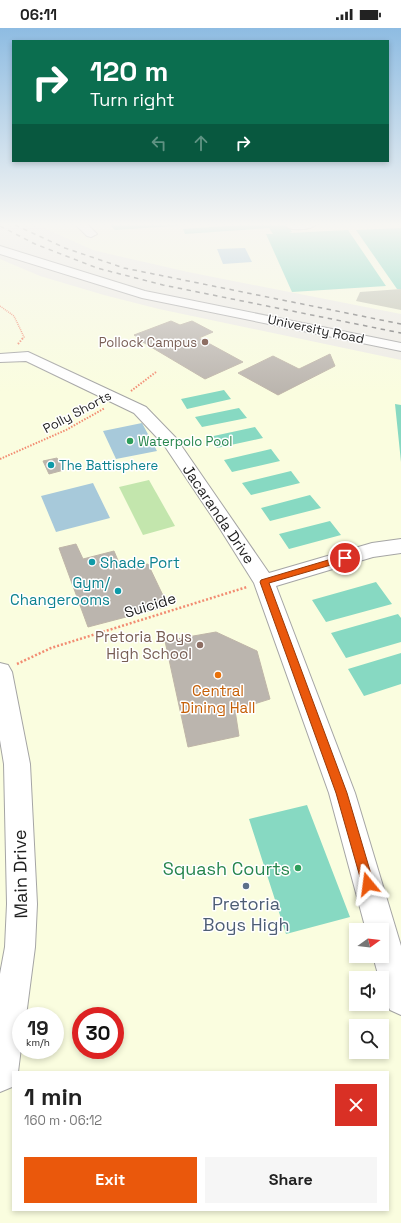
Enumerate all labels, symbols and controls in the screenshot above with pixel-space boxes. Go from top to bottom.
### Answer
text: 06:11 [20,5,57,24]
text: 120 m [90,53,168,89]
icon: right [24,56,76,108]
text: Turn right [90,88,174,111]
icon: left [148,132,170,154]
icon: ahead [190,132,212,154]
icon: right [232,132,254,154]
street label: University Road [266,310,366,348]
place label: Pollock Campus [99,334,197,351]
marker: Pollock Campus [200,337,210,347]
street label: Polly Shorts [40,387,114,437]
place label: Waterpolo Pool [138,433,232,450]
marker: Waterpolo Pool [125,436,135,446]
place label: The Battisphere [59,457,158,474]
marker: The Battisphere [46,460,56,470]
street label: Jacaranda Drive [179,461,259,567]
pin [328,541,362,575]
icon: arrive [334,547,356,569]
place label: Shade Port [100,553,180,572]
marker: Shade Port [87,557,97,567]
place label: Gym/ Changerooms [10,573,110,609]
marker: Gym/ Changerooms [113,586,123,596]
street label: Suicide [122,588,178,622]
place label: Pretoria Boys High School [95,627,192,663]
marker: Pretoria Boys High School [195,640,205,650]
marker: Central Dining Hall [213,670,223,680]
place label: Central Dining Hall [181,681,256,717]
street label: Main Drive [8,829,32,919]
place label: Squash Courts [163,857,290,880]
marker: Squash Courts [293,863,303,873]
position arrow [347,863,389,905]
marker: Pretoria Boys High [241,881,251,891]
place label: Pretoria Boys High [203,892,289,936]
north arrow [349,923,389,963]
map controls [349,923,389,1059]
button: sound [349,971,389,1011]
speed limit sign: 30 [72,1007,124,1059]
text: 19 [27,1015,49,1041]
button: search [349,1019,389,1059]
text: km/h [26,1036,50,1049]
text: 1 min [24,1081,83,1112]
button: close [335,1084,377,1126]
text: 160 m · 06:12 [24,1112,102,1129]
button: Exit [24,1157,197,1203]
button: Share [205,1157,377,1203]

